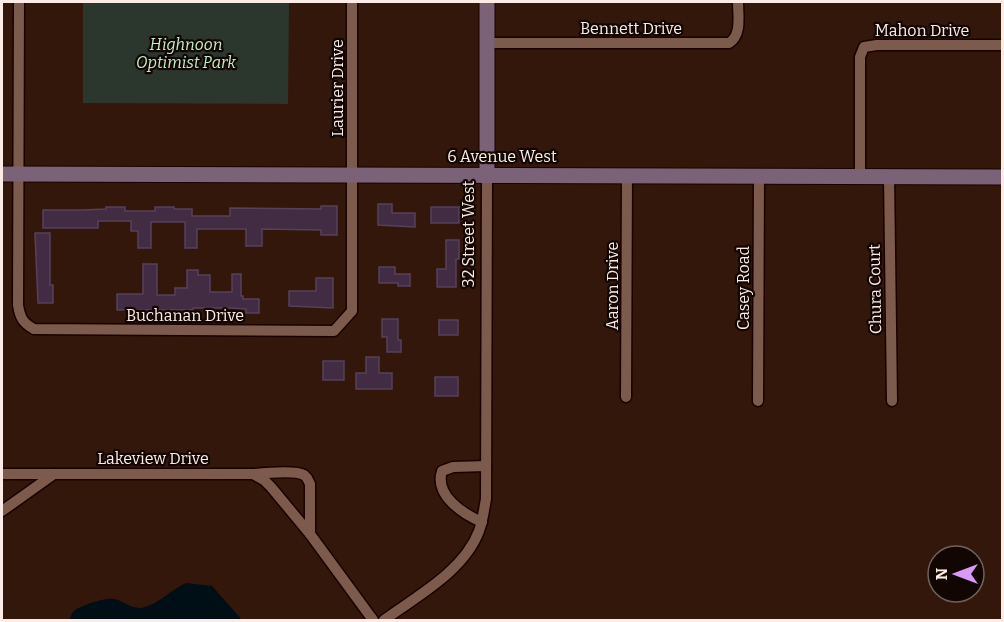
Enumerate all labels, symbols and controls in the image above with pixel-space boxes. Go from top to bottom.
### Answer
street label: Bennett Drive [580,19,682,38]
street label: Mahon Drive [875,21,969,40]
park label: Highnoon Optimist Park [136,35,236,72]
street label: Laurier Drive [328,39,347,137]
street label: 6 Avenue West [447,147,557,166]
street label: 32 Street West [459,180,478,287]
street label: Aaron Drive [603,242,622,330]
street label: Chura Court [865,244,885,334]
street label: Casey Road [734,245,753,330]
street label: Buchanan Drive [126,306,244,325]
street label: Lakeview Drive [97,449,209,468]
north arrow [926,544,986,604]
text: N [932,568,951,580]

